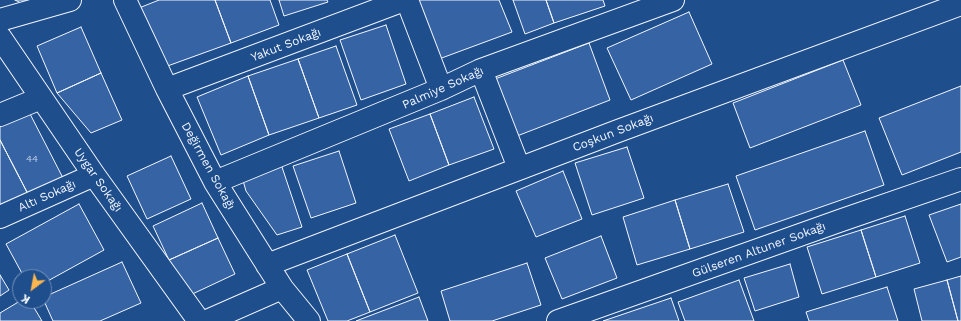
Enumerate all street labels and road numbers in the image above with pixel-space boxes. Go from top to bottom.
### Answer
street label: Yakut Sokağı [249,25,323,65]
street label: Palmiye Sokağı [400,64,486,112]
street label: Coşkun Sokağı [571,111,655,155]
street label: Değirmen Sokağı [178,120,238,212]
street label: Uygar Sokağı [71,145,125,215]
street label: Altı Sokağı [16,177,78,215]
street label: Gülseren Altuner Sokağı [690,219,828,281]

